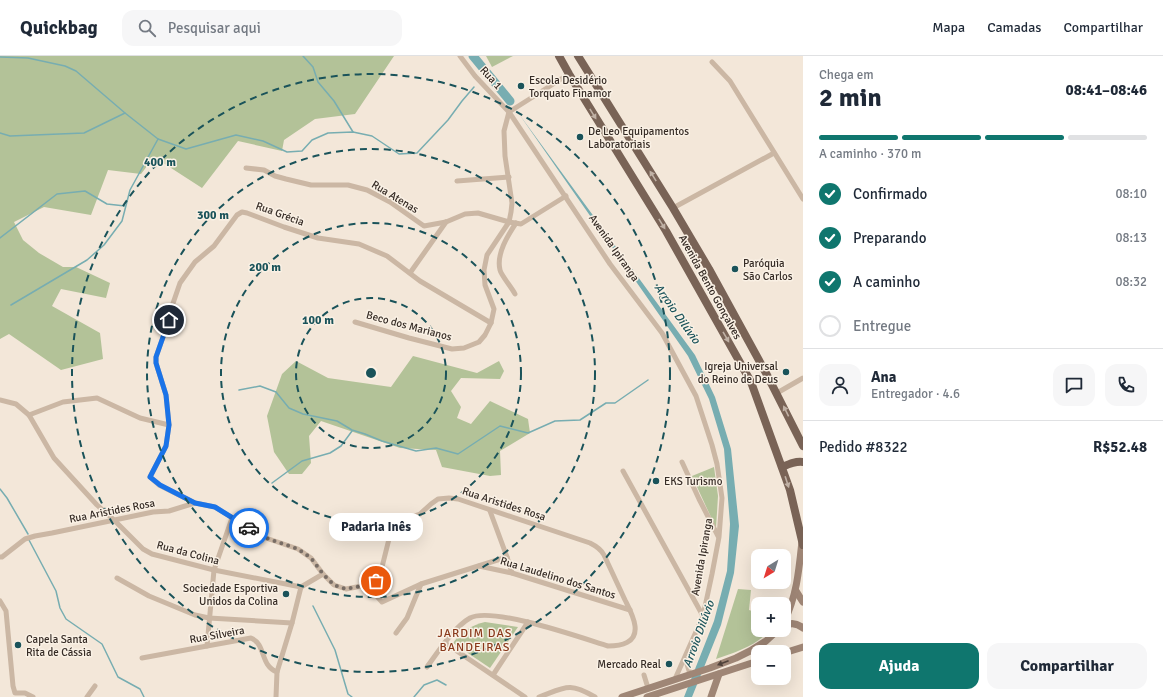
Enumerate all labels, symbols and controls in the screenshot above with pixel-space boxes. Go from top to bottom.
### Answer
search box [122,10,402,46]
text: Quickbag [20,16,98,40]
icon: search [136,17,158,39]
text: Pesquisar aqui [168,19,261,37]
text: Mapa [932,19,965,36]
text: Camadas [987,19,1041,36]
text: Compartilhar [1063,19,1143,36]
street label: Rua 1 [477,64,505,92]
text: Chega em [819,67,874,83]
place label: Escola Desidério Torquato Finamor [529,74,611,100]
marker: Escola Desidério Torquato Finamor [516,81,526,91]
text: 08:41–08:46 [1066,81,1147,99]
text: 2 min [819,82,882,114]
one-way arrow [590,108,597,120]
place label: De Leo Equipamentos Laboratoriais [588,125,689,151]
marker: De Leo Equipamentos Laboratoriais [575,132,585,142]
text: A caminho · 370 m [819,146,921,162]
text: 400 m [144,155,176,170]
one-way arrow [649,170,656,181]
street label: Rua Atenas [369,178,421,216]
icon: check [819,183,841,205]
text: Confirmado [853,185,927,203]
text: 08:10 [1115,186,1147,202]
street label: Rua Grécia [254,199,306,229]
text: 300 m [197,208,229,223]
street label: Avenida Ipiranga [586,212,642,284]
one-way arrow [658,218,665,230]
icon: check [819,227,841,249]
text: Preparando [853,229,927,247]
text: 08:13 [1115,230,1147,246]
street label: Avenida Bento Gonçalves [676,232,744,342]
place label: Paróquia São Carlos [743,257,793,283]
text: 200 m [249,260,281,275]
marker: Paróquia São Carlos [730,264,740,274]
icon: check [819,271,841,293]
text: A caminho [853,273,920,291]
text: 08:32 [1115,274,1147,290]
water label: Arroio Dilúvio [651,281,704,348]
pin [152,303,186,337]
street label: Beco dos Marianos [365,308,453,344]
icon: home [158,309,180,331]
text: 100 m [302,313,334,328]
text: Entregue [853,317,911,335]
one-way arrow [722,332,729,343]
place label: Igreja Universal do Reino de Deus [698,360,778,386]
button: person [819,364,861,406]
button: chat [1053,364,1095,406]
button: phone [1105,364,1147,406]
centre of rings [364,366,378,380]
marker: Igreja Universal do Reino de Deus [781,367,791,377]
text: Ana [871,368,896,386]
text: Entregador · 4.6 [871,386,960,402]
one-way arrow [783,405,789,417]
text: Pedido #8322 [819,438,908,456]
text: R$52.48 [1093,438,1147,456]
place label: EKS Turismo [664,475,723,488]
marker: EKS Turismo [651,476,661,486]
one-way arrow [785,477,791,489]
street label: Rua Aristides Rosa [461,484,548,524]
street label: Rua Aristides Rosa [68,496,156,526]
courier [229,508,269,548]
callout: Padaria Inês [329,513,423,541]
icon: car [238,517,260,539]
street label: Avenida Ipiranga [689,517,715,597]
text: Padaria Inês [341,519,411,535]
street label: Rua da Colina [155,538,221,568]
north arrow [751,549,791,589]
map controls [751,549,791,685]
street label: Rua Laudelino dos Santos [499,554,617,602]
pin [359,564,393,598]
icon: bag [365,570,387,592]
place label: Sociedade Esportiva Unidos da Colina [183,582,278,608]
marker: Sociedade Esportiva Unidos da Colina [281,589,291,599]
button: + [751,597,791,637]
water label: Arroio Dilúvio [680,598,718,669]
street label: Rua Silveira [189,624,246,646]
district label: JARDIM DAS BANDEIRAS [438,626,512,655]
place label: Capela Santa Rita de Cássia [26,633,92,659]
marker: Capela Santa Rita de Cássia [13,640,23,650]
button: Ajuda [819,643,979,689]
button: Compartilhar [987,643,1147,689]
button: − [751,645,791,685]
place label: Mercado Real [597,658,661,671]
marker: Mercado Real [664,659,674,669]
one-way arrow [717,661,729,667]

